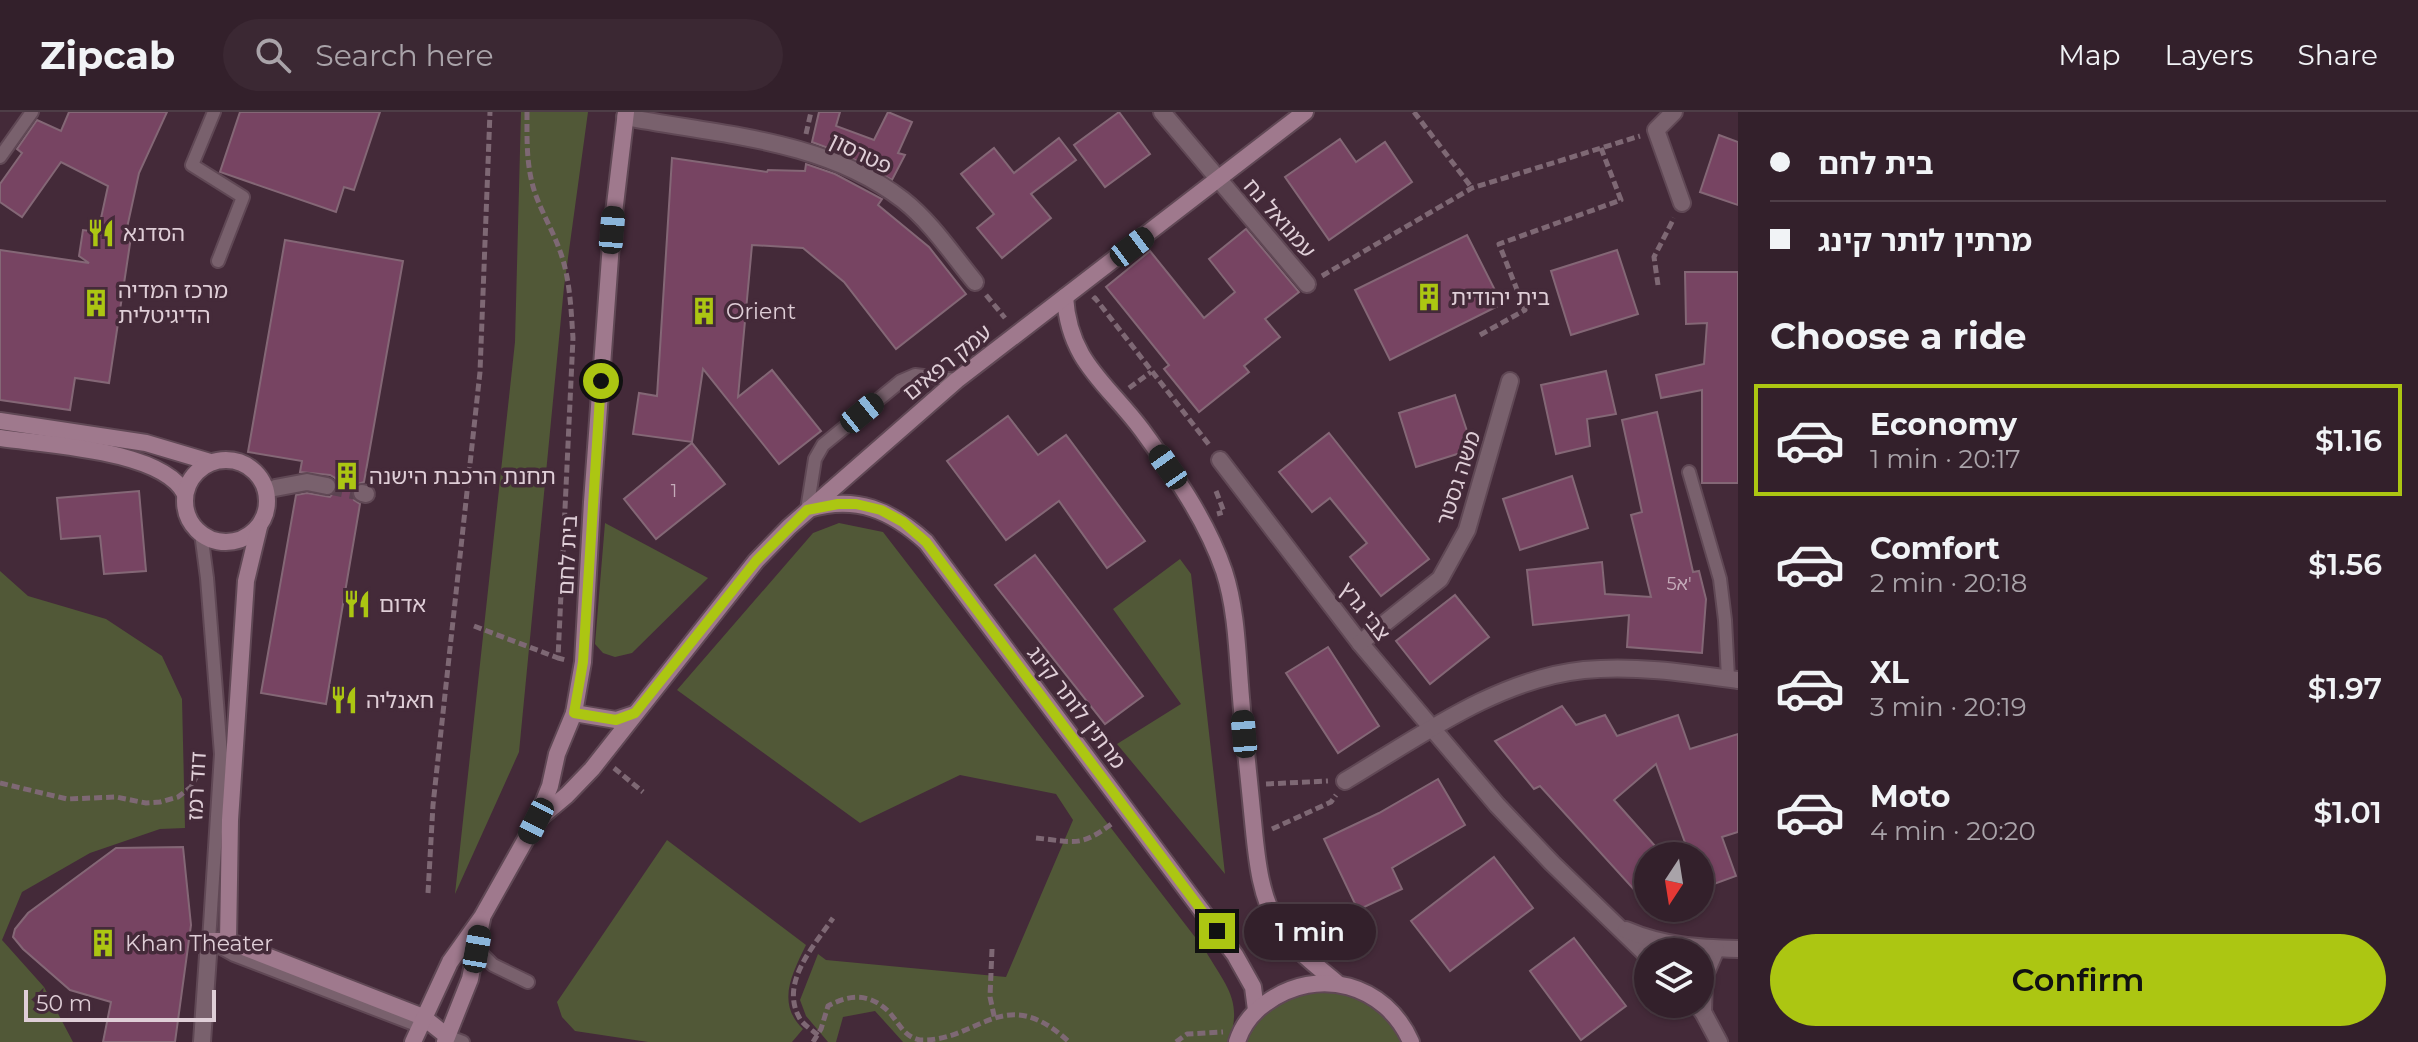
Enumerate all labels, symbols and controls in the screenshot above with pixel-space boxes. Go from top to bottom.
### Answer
search box [223,19,783,91]
text: Zipcab [40,32,175,79]
icon: search [251,33,295,77]
text: Search here [315,37,494,74]
text: Map [2058,38,2121,72]
text: Layers [2165,38,2254,72]
text: Share [2298,38,2378,72]
street label: פטרסון [825,127,896,180]
text: בית לחם [1818,145,1934,182]
street label: עמנואל נח [1238,173,1321,264]
car [598,205,626,255]
restaurant icon: הסדנא [86,218,116,248]
place label: הסדנא [123,220,185,247]
text: מרתין לותר קינג [1818,222,2032,259]
car [1106,223,1158,271]
place label: מרכז המדיה הדיגיטלית [118,277,228,329]
building icon: בית יהודית [1414,282,1444,312]
place label: בית יהודית [1451,284,1550,311]
building icon: מרכז המדיה הדיגיטלית [81,288,111,318]
building icon: Orient [689,296,719,326]
place label: Orient [726,298,796,325]
text: Choose a ride [1770,314,2027,358]
street label: עמק רפאים [898,319,997,406]
route start [583,363,619,399]
car [836,389,888,437]
icon: car [1774,404,1846,476]
text: Economy [1870,406,2017,443]
text: $1.16 [2315,422,2382,459]
street label: משה גסטר [1431,428,1486,529]
car [1144,440,1192,494]
text: 1 min · 20:17 [1870,443,2021,475]
building icon: תחנת הרכבת הישנה [332,461,362,491]
place label: תחנת הרכבת הישנה [369,463,556,490]
house number: 1 [671,480,677,502]
street label: בית לחם [552,514,583,596]
icon: car [1774,528,1846,600]
text: Comfort [1870,530,2000,567]
text: $1.56 [2308,546,2382,583]
text: 2 min · 20:18 [1870,567,2027,599]
house number: 5א' [1666,573,1692,595]
street label: צבי גרץ [1333,576,1396,646]
restaurant icon: אדום [342,589,372,619]
place label: אדום [379,591,426,618]
street label: מרתין לותר קינג [1022,640,1132,774]
icon: car [1774,652,1846,724]
text: XL [1870,654,1909,691]
text: $1.97 [2308,670,2382,707]
restaurant icon: חאנליה [329,685,359,715]
place label: חאנליה [366,687,434,714]
text: 3 min · 20:19 [1870,691,2026,723]
car [1230,709,1258,759]
street label: דוד רמז [181,751,212,821]
icon: car [1774,776,1846,848]
text: Moto [1870,778,1951,815]
car [514,794,558,848]
text: $1.01 [2313,794,2382,831]
text: 4 min · 20:20 [1870,815,2036,847]
north arrow [1634,842,1714,922]
map controls [1634,842,1714,1018]
callout: 1 min [1245,903,1377,959]
route end [1199,913,1235,949]
text: 1 min [1275,916,1345,948]
car [461,923,493,975]
building icon: Khan Theater [88,928,118,958]
place label: Khan Theater [125,930,273,957]
button: Confirm [1770,934,2386,1026]
button: layers [1634,938,1714,1018]
scale bar [24,986,216,1022]
text: 50 m [36,990,92,1017]

